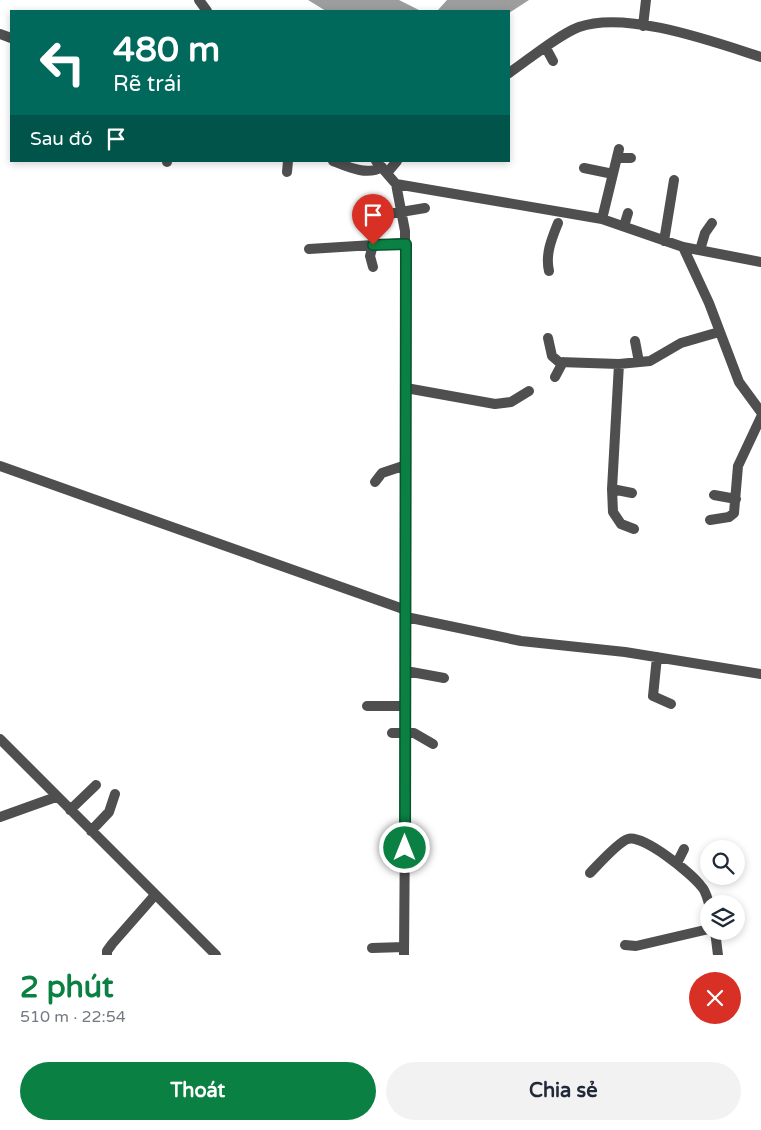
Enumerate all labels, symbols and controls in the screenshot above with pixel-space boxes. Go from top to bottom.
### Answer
text: 480 m [113,29,220,71]
icon: left [30,30,95,95]
text: Rẽ trái [113,71,182,97]
icon: arrive [102,125,130,153]
text: Sau đó [30,128,92,150]
pin [352,194,394,245]
icon: arrive [359,201,387,229]
position arrow [378,821,430,873]
map controls [700,840,745,940]
button: search [700,840,745,885]
button: layers [700,895,745,940]
text: 2 phút [20,969,113,1006]
button: close [689,972,741,1024]
text: 510 m · 22:54 [20,1007,126,1027]
button: Thoát [20,1062,376,1120]
button: Chia sẻ [386,1062,741,1120]

